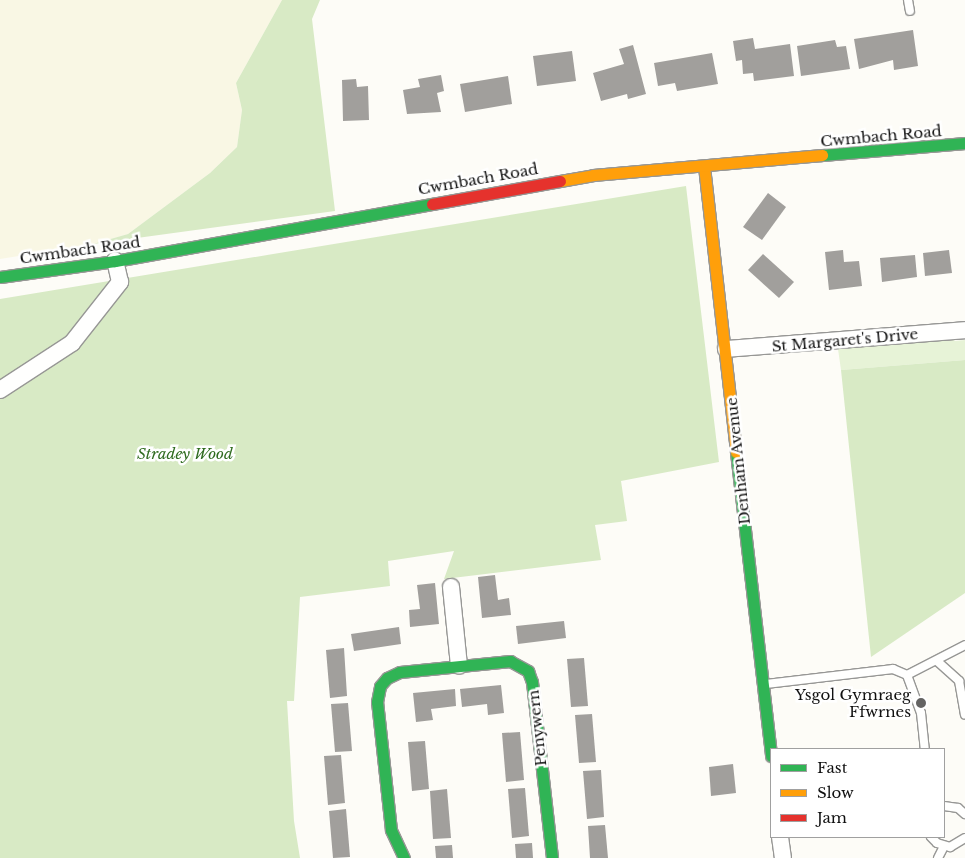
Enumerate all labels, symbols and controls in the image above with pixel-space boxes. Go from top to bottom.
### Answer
street label: Cwmbach Road [820,122,942,150]
street label: Cwmbach Road [417,160,539,198]
street label: Cwmbach Road [19,233,141,267]
street label: St Margaret's Drive [771,325,919,355]
street label: Denham Avenue [722,396,754,526]
park label: Stradey Wood [137,445,233,463]
place label: Ysgol Gymraeg Ffwrnes [795,685,911,720]
street label: Penywern [524,689,550,767]
marker: Ysgol Gymraeg Ffwrnes [915,697,927,709]
legend [770,748,945,838]
text: Fast [817,758,847,777]
text: Slow [817,783,854,802]
text: Jam [817,808,847,827]

